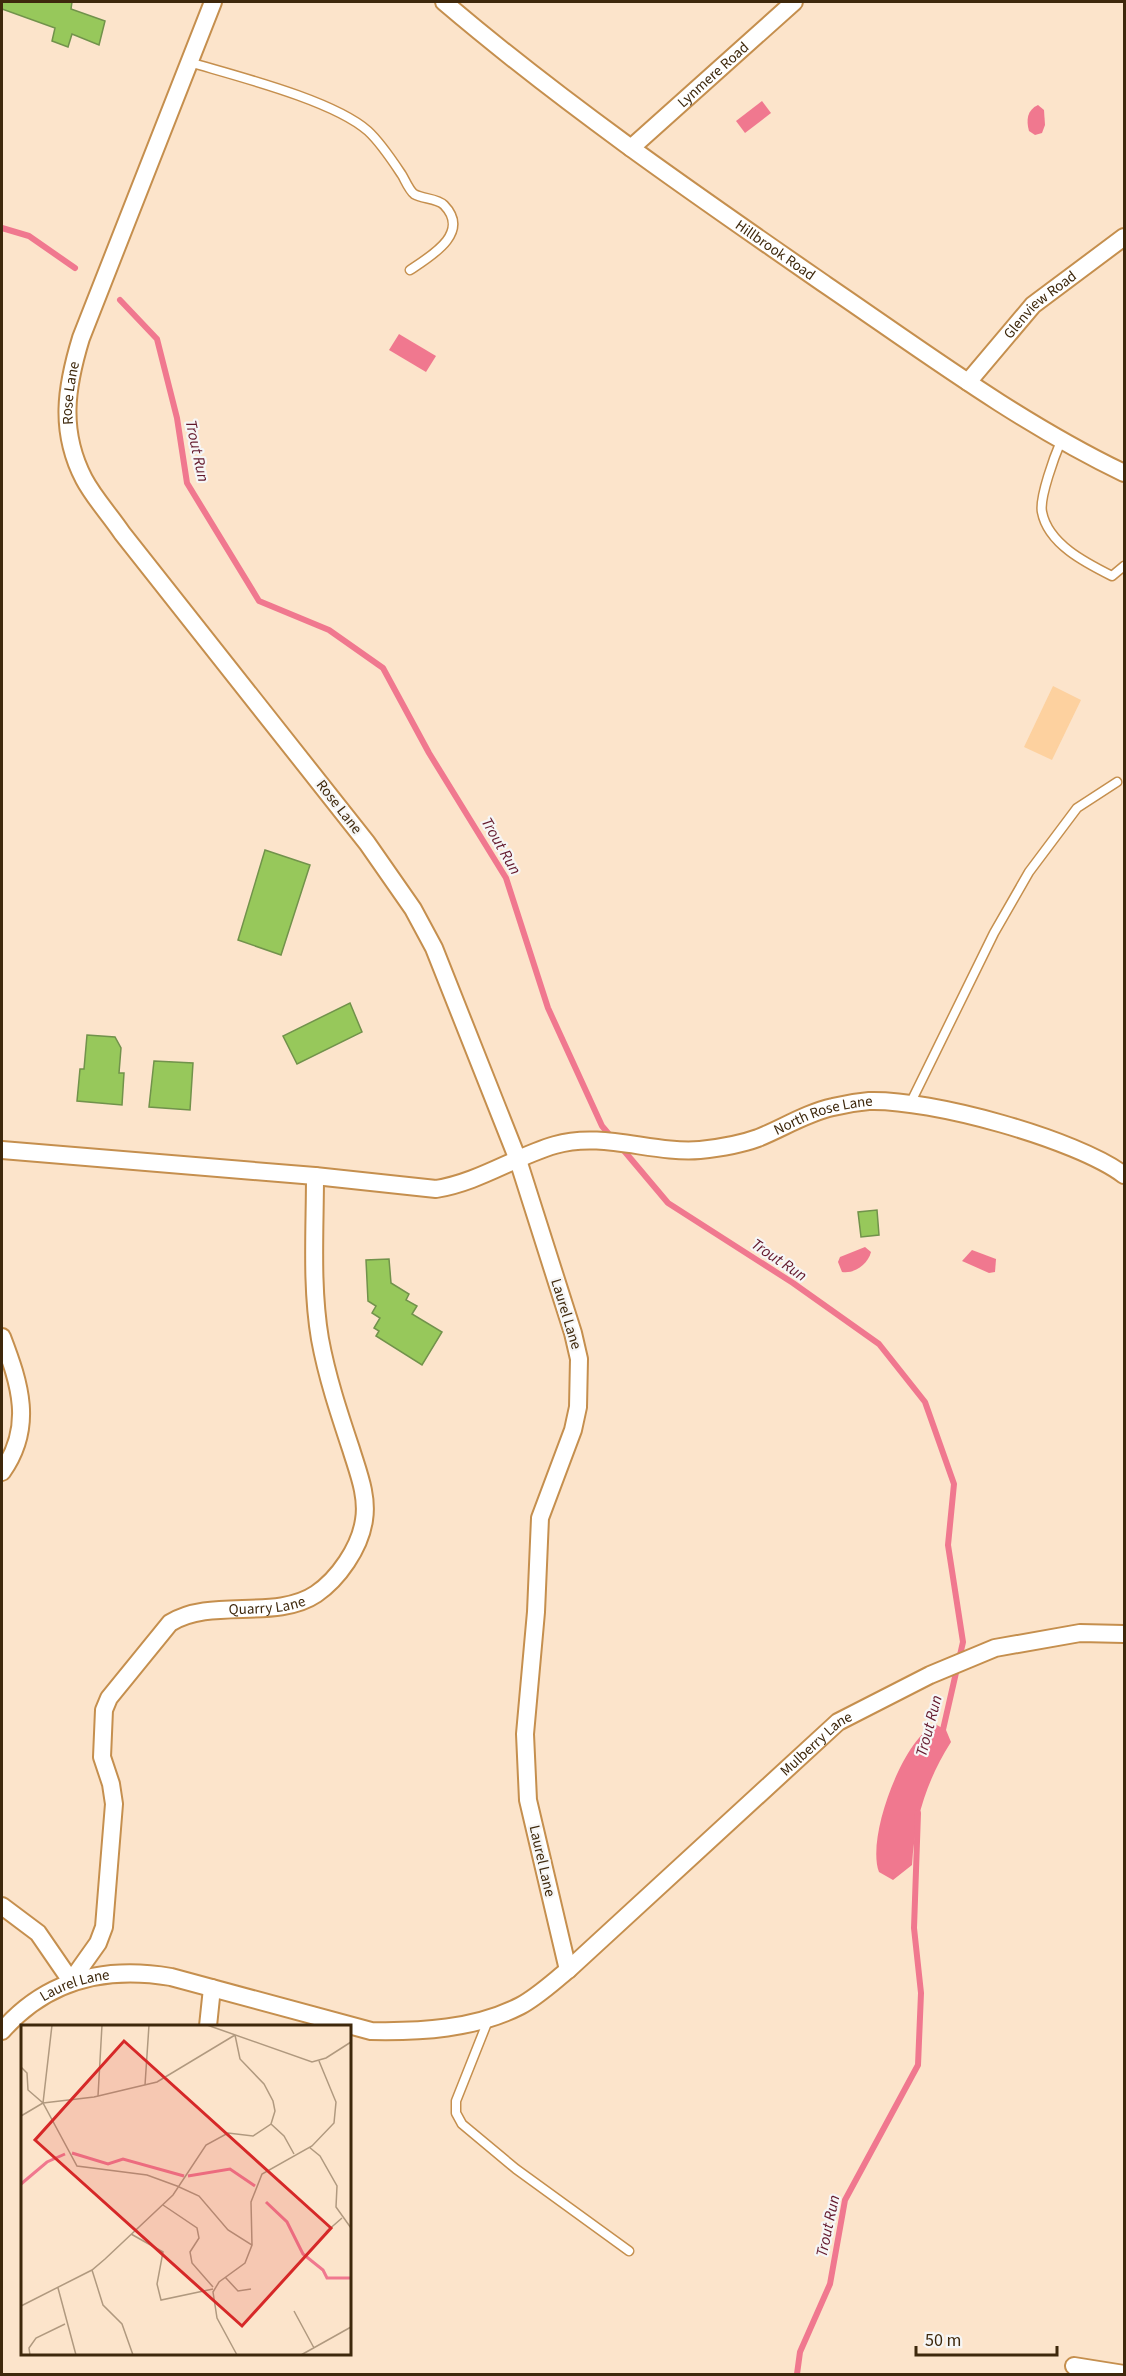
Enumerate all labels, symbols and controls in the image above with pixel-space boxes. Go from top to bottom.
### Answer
street label: Lynmere Road [673,37,753,112]
street label: Hillbrook Road [731,215,820,285]
street label: Glenview Road [998,266,1081,343]
street label: Rose Lane [57,359,85,425]
water label: Trout Run [180,418,214,484]
street label: Rose Lane [311,775,367,839]
water label: Trout Run [476,813,526,879]
street label: North Rose Lane [770,1090,873,1140]
water label: Trout Run [747,1233,811,1287]
street label: Laurel Lane [545,1276,587,1352]
street label: Quarry Lane [228,1590,308,1620]
water label: Trout Run [910,1693,948,1759]
street label: Mulberry Lane [775,1706,856,1781]
street label: Laurel Lane [524,1823,560,1899]
street label: Laurel Lane [36,1964,111,2006]
inset map [21,2025,351,2355]
water label: Trout Run [811,2193,845,2259]
scale bar [916,2319,1057,2357]
text: 50 m [925,2328,961,2353]

